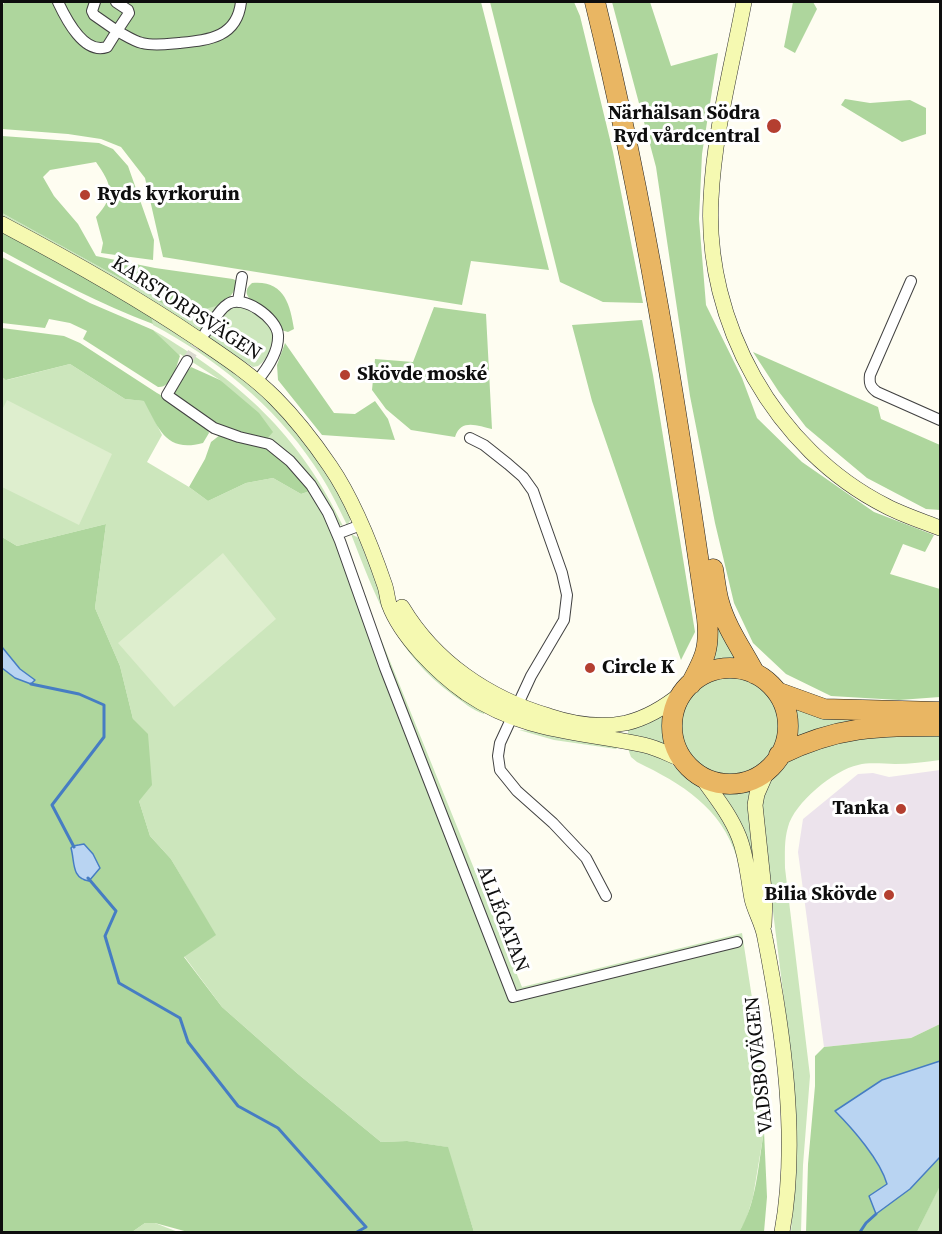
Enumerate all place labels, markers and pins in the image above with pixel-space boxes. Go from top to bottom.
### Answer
place label: Närhälsan Södra Ryd vårdcentral [608,102,760,149]
marker: Närhälsan Södra Ryd vårdcentral [765,117,783,135]
place label: Ryds kyrkoruin [97,183,240,207]
marker: Ryds kyrkoruin [78,188,92,202]
place label: Skövde moské [357,363,487,387]
marker: Skövde moské [338,368,352,382]
place label: Circle K [602,656,675,680]
marker: Circle K [583,661,597,675]
place label: Tanka [832,797,889,821]
marker: Tanka [894,802,908,816]
place label: Bilia Skövde [764,883,877,907]
marker: Bilia Skövde [882,888,896,902]

